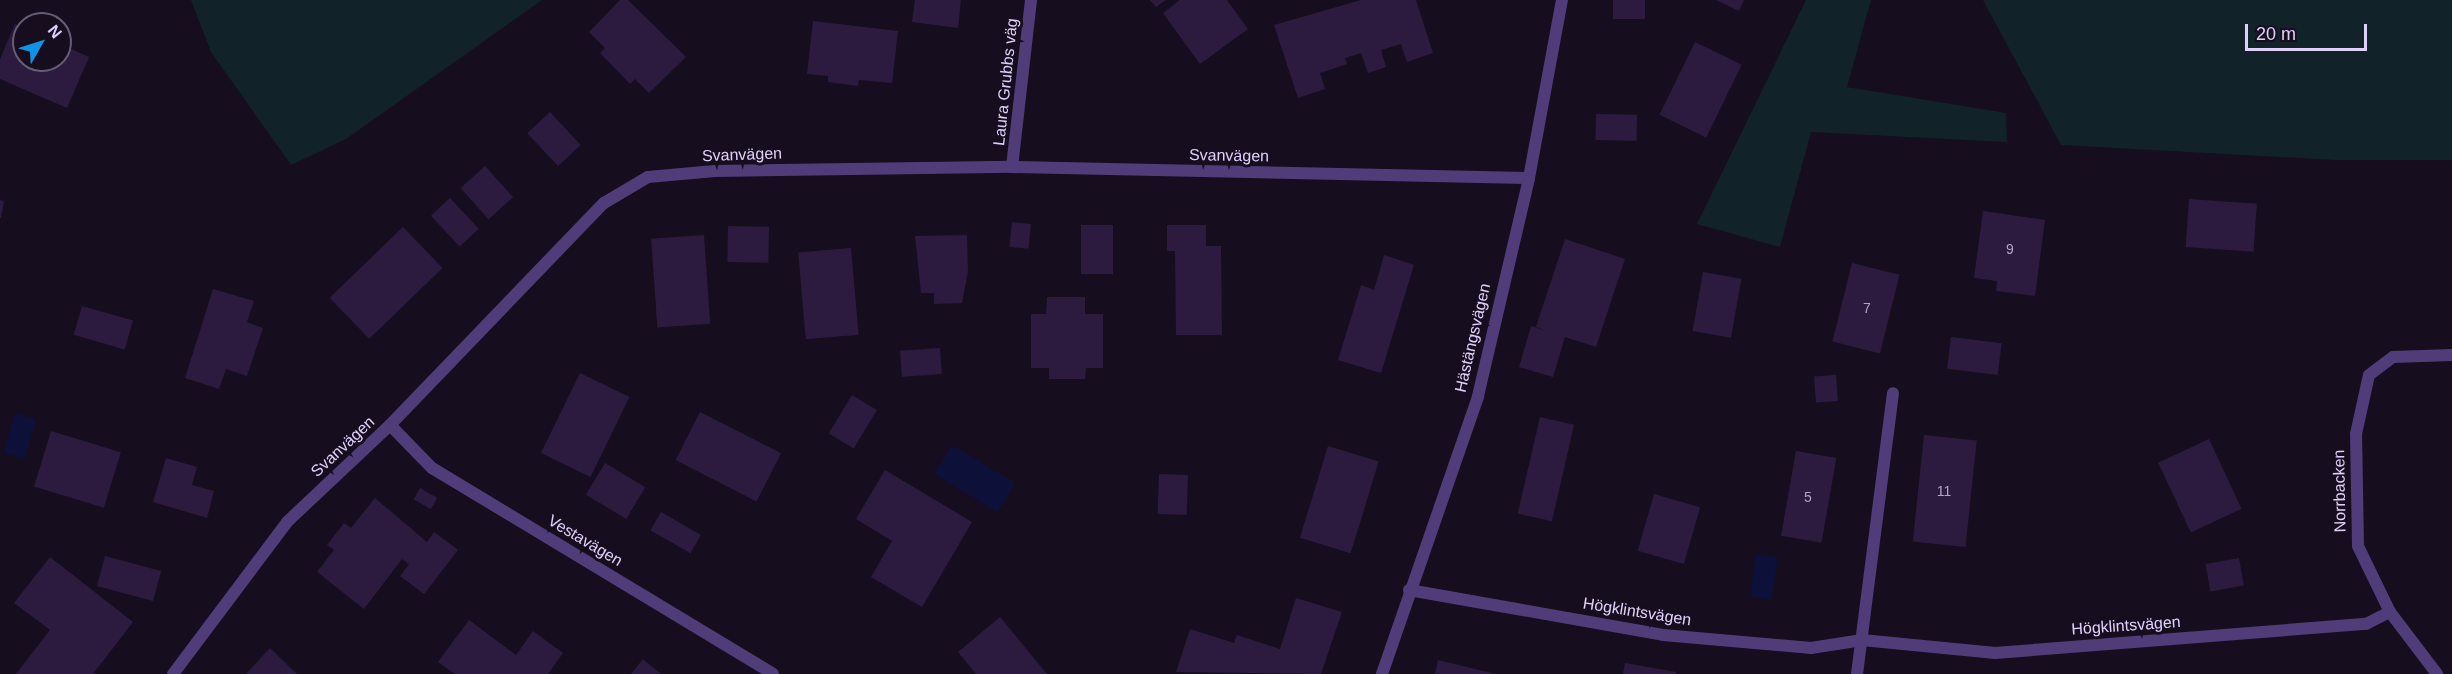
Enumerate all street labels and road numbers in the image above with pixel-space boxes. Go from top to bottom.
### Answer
street label: Laura Grubbs väg [990,17,1022,147]
street label: Svanvägen [702,144,782,166]
street label: Svanvägen [1189,146,1269,166]
street label: Hästängsvägen [1451,282,1495,394]
street label: Svanvägen [307,413,379,481]
street label: Norrbacken [2330,449,2350,533]
street label: Vestavägen [544,511,626,571]
street label: Högklintsvägen [1581,594,1693,630]
street label: Högklintsvägen [2071,613,2181,639]

